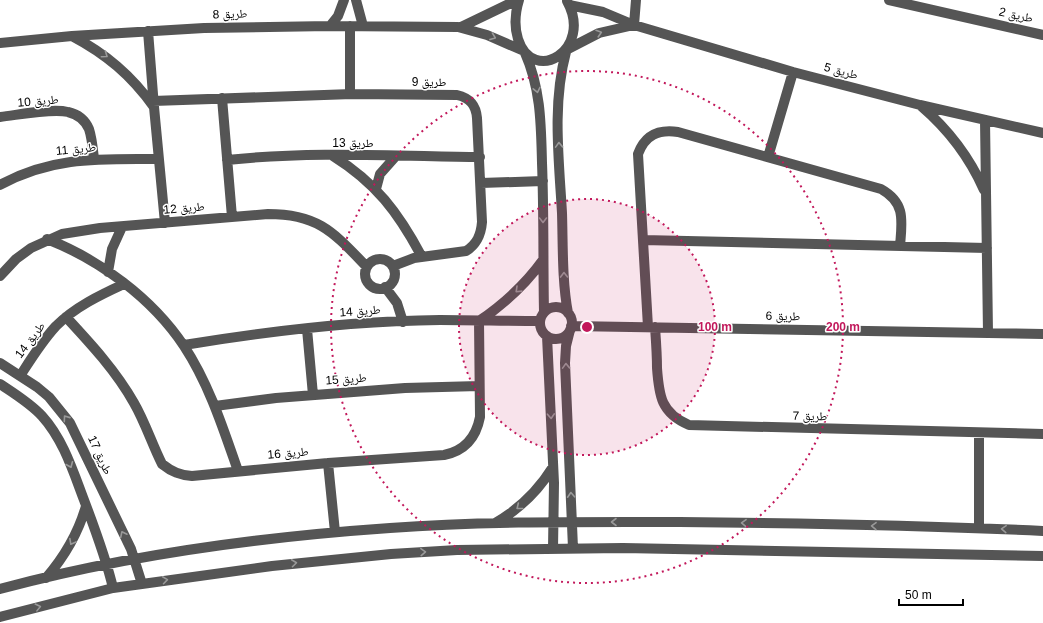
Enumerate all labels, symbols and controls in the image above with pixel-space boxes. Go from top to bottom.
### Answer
street label: طريق 2 [998,5,1034,26]
street label: طريق 8 [212,6,248,22]
one-way arrow [596,29,603,38]
one-way arrow [490,32,497,40]
one-way arrow [101,50,108,58]
street label: طريق 5 [822,60,860,82]
street label: طريق 9 [412,75,446,89]
one-way arrow [532,87,541,93]
street label: طريق 10 [17,92,59,110]
street label: طريق 13 [332,136,374,150]
street label: طريق 11 [55,140,97,158]
one-way arrow [555,142,563,148]
street label: طريق 12 [163,199,205,217]
one-way arrow [539,217,547,223]
one-way arrow [560,272,568,278]
one-way arrow [515,285,523,293]
street label: طريق 14 [339,303,381,320]
street label: طريق 6 [766,309,800,324]
street label: طريق 14 [12,319,48,361]
centre of rings [580,320,594,334]
text: 100 m [698,320,732,334]
text: 200 m [826,320,860,334]
one-way arrow [561,362,570,369]
street label: طريق 15 [325,371,367,388]
street label: طريق 7 [793,409,827,424]
one-way arrow [547,413,555,419]
one-way arrow [64,415,71,422]
street label: طريق 17 [85,433,115,477]
street label: طريق 16 [267,444,309,462]
one-way arrow [65,460,73,468]
one-way arrow [567,492,576,498]
one-way arrow [517,503,524,510]
one-way arrow [611,518,617,526]
one-way arrow [741,519,747,527]
one-way arrow [871,521,877,530]
one-way arrow [1001,525,1007,533]
one-way arrow [120,531,128,539]
one-way arrow [69,538,77,545]
one-way arrow [420,548,426,556]
one-way arrow [291,559,297,568]
one-way arrow [162,576,168,585]
scale bar [899,581,963,607]
text: 50 m [905,588,932,602]
one-way arrow [34,603,41,612]

